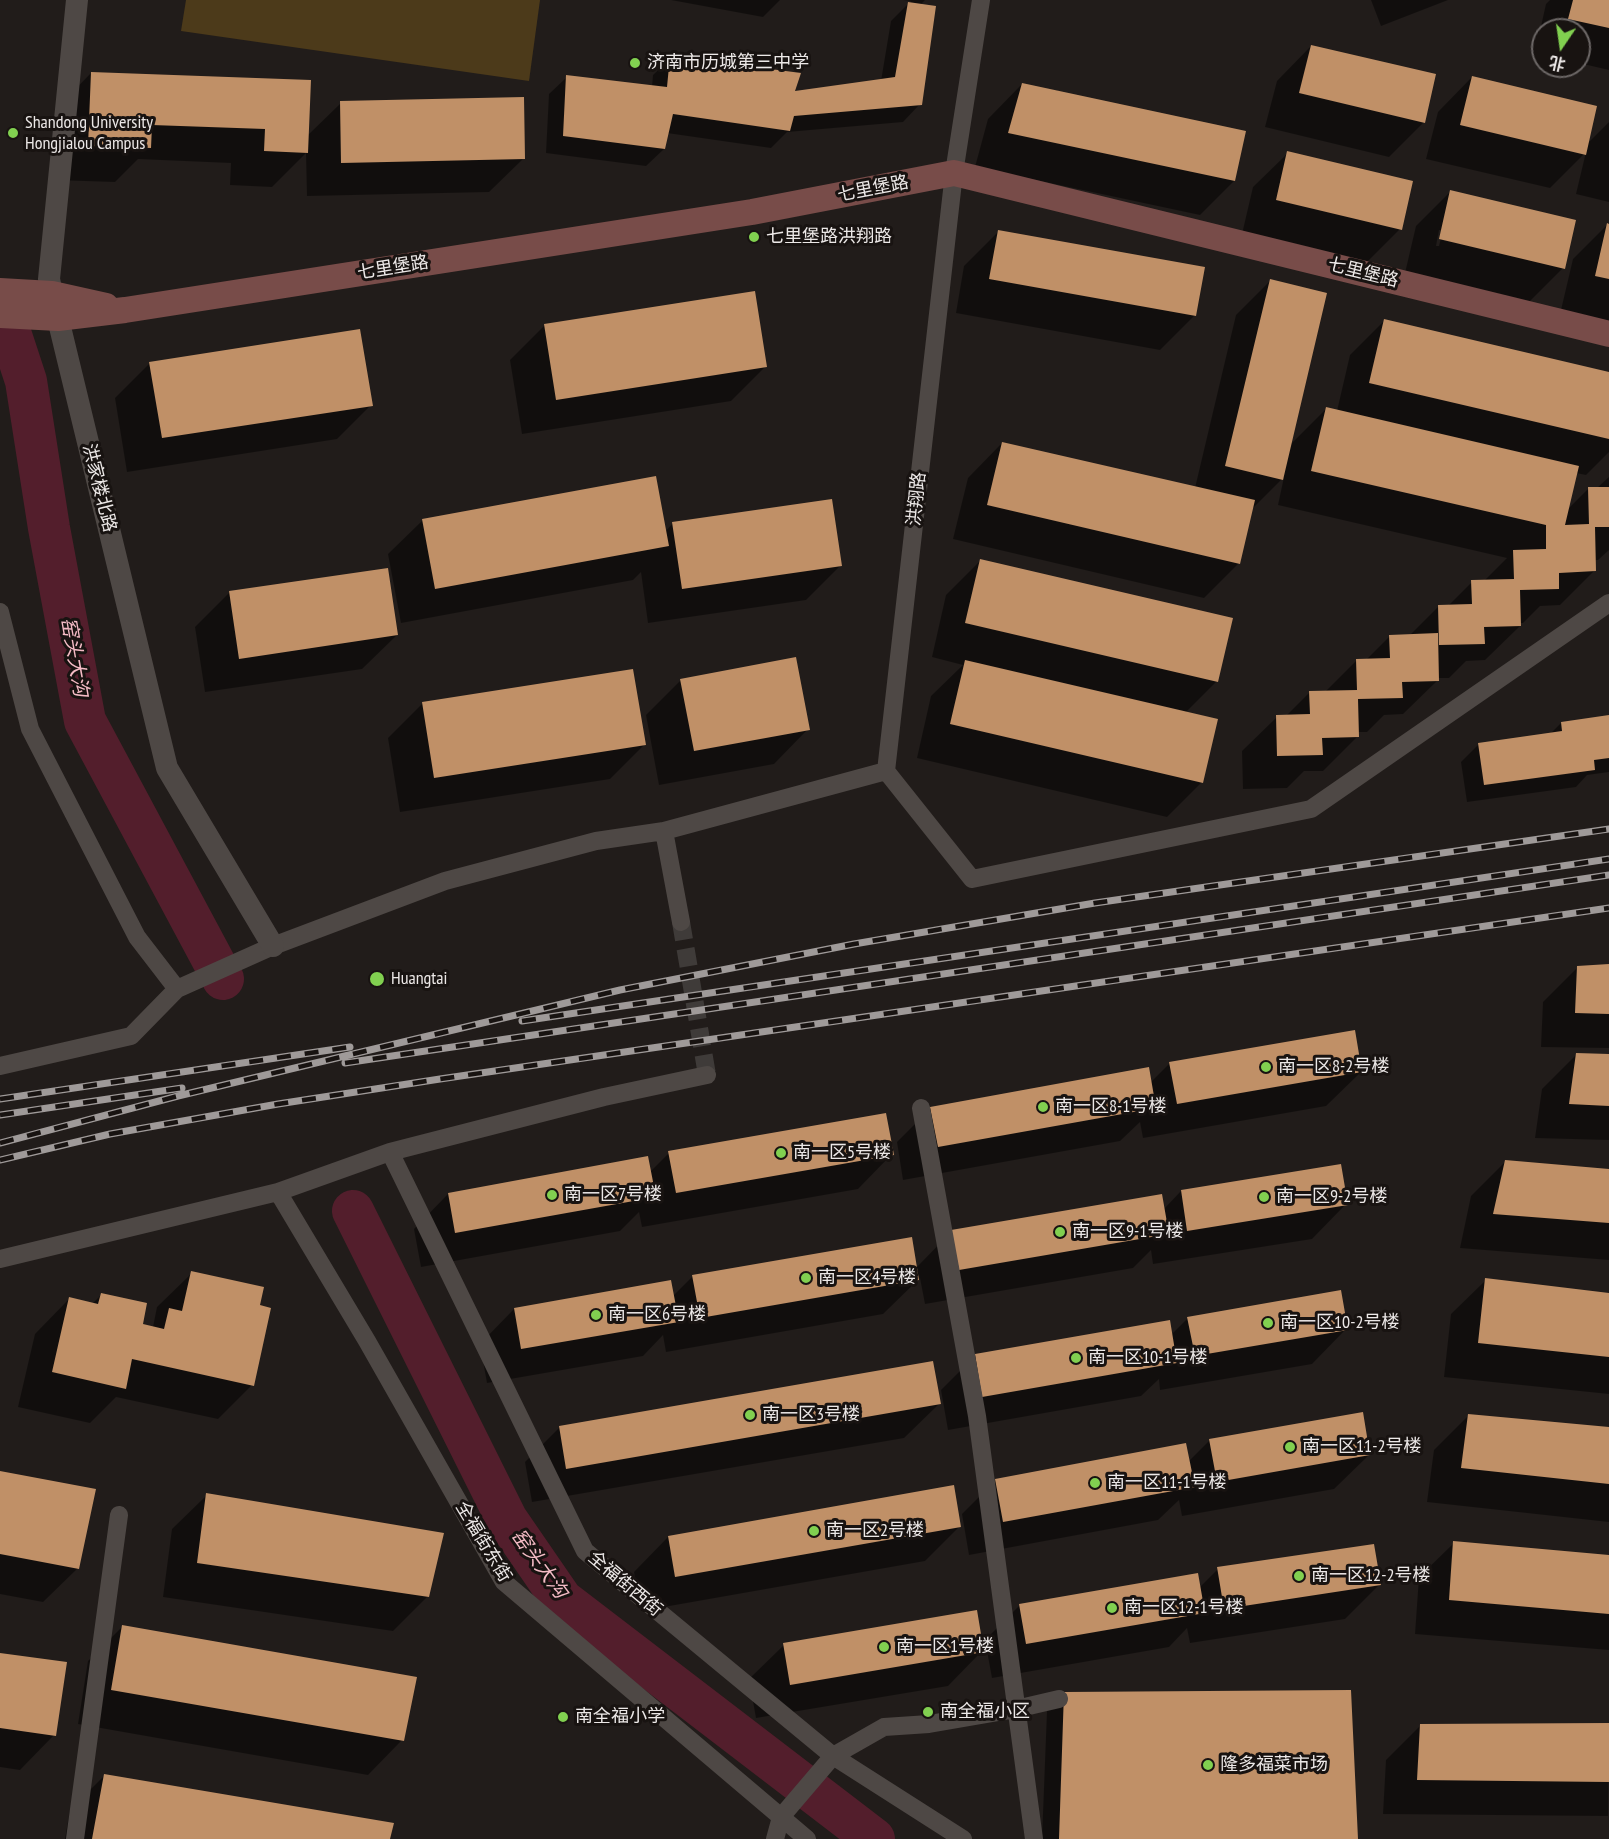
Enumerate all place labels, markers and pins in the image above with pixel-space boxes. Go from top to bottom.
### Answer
place label: 济南市历城第三中学 [647,52,809,74]
marker: 济南市历城第三中学 [628,56,642,70]
place label: Shandong University Hongjialou Campus [25,112,153,154]
marker: Shandong University Hongjialou Campus [6,126,20,140]
place label: 七里堡路洪翔路 [766,226,892,248]
marker: 七里堡路洪翔路 [747,230,761,244]
place label: Huangtai [391,968,447,990]
marker: Huangtai [368,970,386,988]
place label: 南一区8-2号楼 [1278,1056,1389,1078]
marker: 南一区8-2号楼 [1259,1060,1273,1074]
place label: 南一区8-1号楼 [1055,1096,1166,1118]
marker: 南一区8-1号楼 [1036,1100,1050,1114]
place label: 南一区5号楼 [793,1142,891,1164]
marker: 南一区5号楼 [774,1146,788,1160]
place label: 南一区7号楼 [564,1184,662,1206]
place label: 南一区9-2号楼 [1276,1186,1387,1208]
marker: 南一区7号楼 [545,1188,559,1202]
marker: 南一区9-2号楼 [1257,1190,1271,1204]
place label: 南一区9-1号楼 [1072,1221,1183,1243]
marker: 南一区9-1号楼 [1053,1225,1067,1239]
place label: 南一区4号楼 [818,1267,916,1289]
marker: 南一区4号楼 [799,1271,813,1285]
place label: 南一区6号楼 [608,1304,706,1326]
marker: 南一区6号楼 [589,1308,603,1322]
place label: 南一区10-2号楼 [1280,1312,1400,1334]
marker: 南一区10-2号楼 [1261,1316,1275,1330]
place label: 南一区10-1号楼 [1088,1347,1208,1369]
marker: 南一区10-1号楼 [1069,1351,1083,1365]
place label: 南一区3号楼 [762,1404,860,1426]
marker: 南一区3号楼 [743,1408,757,1422]
place label: 南一区11-2号楼 [1302,1436,1422,1458]
marker: 南一区11-2号楼 [1283,1440,1297,1454]
place label: 南一区11-1号楼 [1107,1472,1227,1494]
marker: 南一区11-1号楼 [1088,1476,1102,1490]
place label: 南一区2号楼 [826,1520,924,1542]
marker: 南一区2号楼 [807,1524,821,1538]
place label: 南一区12-2号楼 [1311,1565,1431,1587]
marker: 南一区12-2号楼 [1292,1569,1306,1583]
place label: 南一区12-1号楼 [1124,1597,1244,1619]
marker: 南一区12-1号楼 [1105,1601,1119,1615]
place label: 南一区1号楼 [896,1636,994,1658]
marker: 南一区1号楼 [877,1640,891,1654]
place label: 南全福小区 [940,1701,1030,1723]
marker: 南全福小区 [921,1705,935,1719]
place label: 南全福小学 [575,1706,665,1728]
marker: 南全福小学 [556,1710,570,1724]
place label: 隆多福菜市场 [1220,1754,1328,1776]
marker: 隆多福菜市场 [1201,1758,1215,1772]

